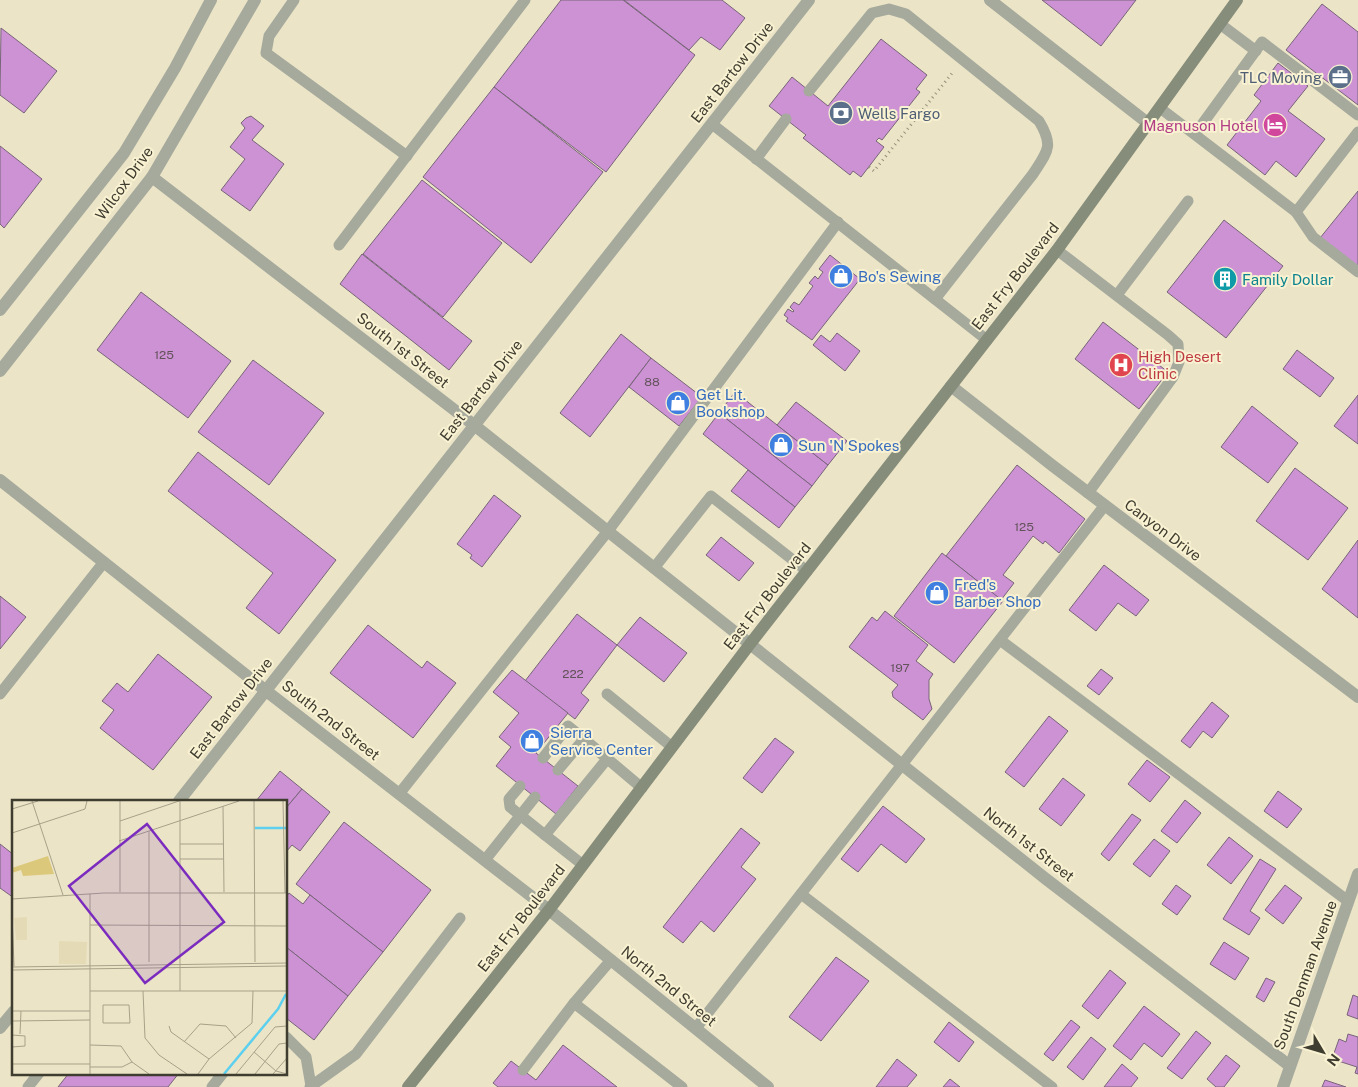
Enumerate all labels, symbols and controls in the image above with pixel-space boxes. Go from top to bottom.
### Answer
street label: East Bartow Drive [687,18,777,126]
office icon: TLC Moving [1327,64,1353,90]
place label: TLC Moving [1240,69,1322,86]
bank icon: Wells Fargo [828,100,854,126]
place label: Wells Fargo [858,105,940,122]
hotel icon: Magnuson Hotel [1262,112,1288,138]
place label: Magnuson Hotel [1143,117,1258,134]
street label: Wilcox Drive [92,143,156,223]
street label: East Fry Boulevard [968,219,1062,333]
shop icon: Bo's Sewing [828,263,854,289]
building icon: Family Dollar [1212,266,1238,292]
place label: Bo's Sewing [858,268,941,285]
place label: Family Dollar [1242,271,1334,288]
street label: South 1st Street [354,309,453,391]
street label: East Bartow Drive [436,336,526,444]
house number: 125 [154,348,174,362]
place label: High Desert Clinic [1138,348,1221,382]
hospital icon: High Desert Clinic [1108,352,1134,378]
house number: 88 [644,375,660,389]
place label: Get Lit. Bookshop [696,386,765,420]
shop icon: Get Lit. Bookshop [665,390,691,416]
shop icon: Sun 'N Spokes [768,432,794,458]
place label: Sun 'N Spokes [798,437,899,454]
street label: Canyon Drive [1121,496,1205,564]
house number: 125 [1014,520,1034,534]
street label: East Fry Boulevard [720,539,814,653]
place label: Fred's Barber Shop [954,576,1041,610]
shop icon: Fred's Barber Shop [924,580,950,606]
street label: East Bartow Drive [186,654,276,762]
house number: 197 [890,661,910,675]
house number: 222 [562,667,584,681]
street label: South 2nd Street [279,677,383,764]
place label: Sierra Service Center [550,724,653,758]
shop icon: Sierra Service Center [519,728,545,754]
inset map [12,800,288,1074]
street label: North 1st Street [980,803,1078,885]
street label: East Fry Boulevard [474,861,568,975]
street label: South Denman Avenue [1270,898,1340,1052]
street label: North 2nd Street [618,942,720,1030]
north arrow [1298,1027,1348,1077]
text: N [1324,1051,1343,1069]

